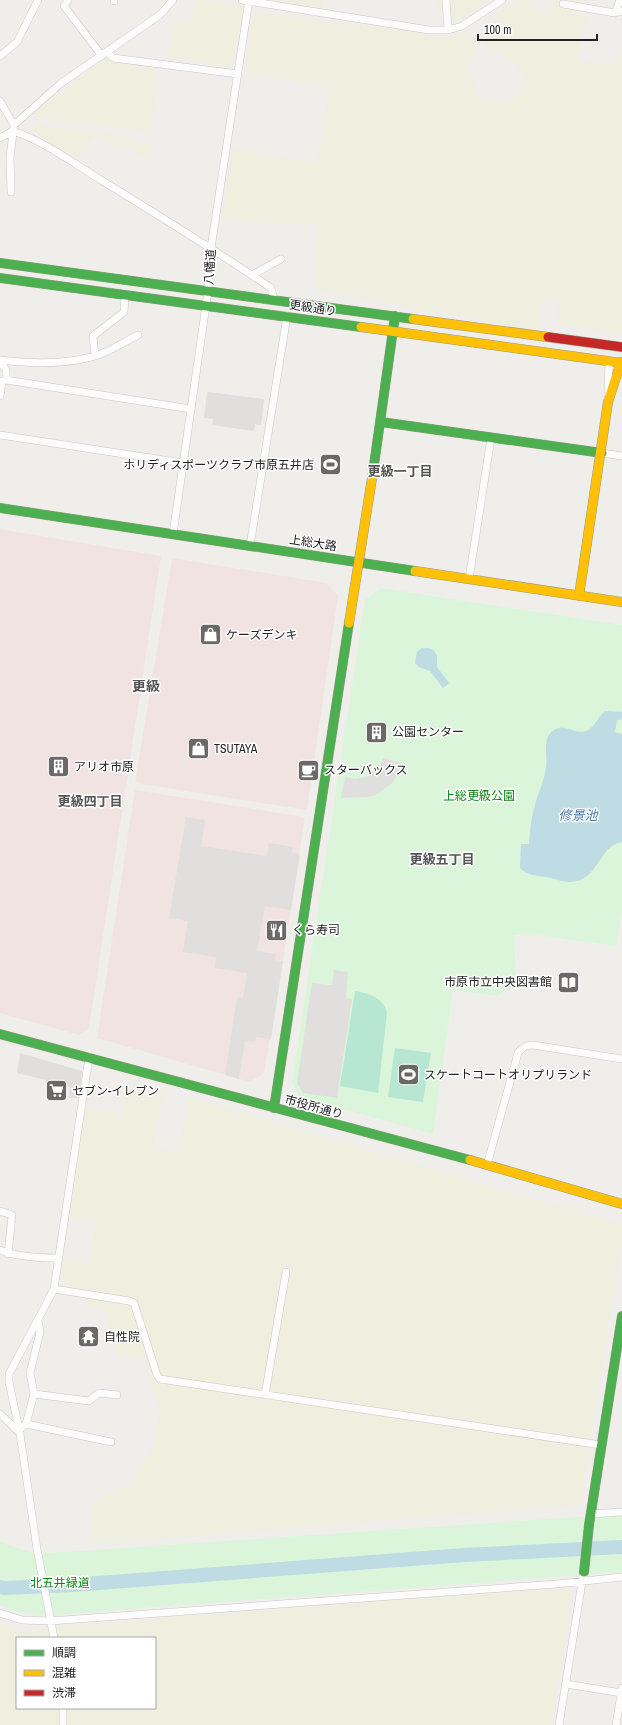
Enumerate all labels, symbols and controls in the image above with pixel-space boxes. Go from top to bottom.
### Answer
scale bar [478,16,597,42]
text: 100 m [484,22,511,38]
street label: 八幡道 [201,248,219,286]
street label: 更級通り [288,297,338,319]
sports icon: ホリディスポーツクラブ市原五井店 [317,452,343,478]
place label: ホリディスポーツクラブ市原五井店 [123,457,314,473]
district label: 更級一丁目 [367,463,433,480]
street label: 上総大路 [288,531,338,555]
shop icon: ケーズデンキ [197,622,223,648]
place label: ケーズデンキ [226,627,297,643]
district label: 更級 [132,677,160,695]
building icon: 公園センター [363,719,389,745]
place label: 公園センター [392,724,464,740]
shop icon: TSUTAYA [186,736,212,762]
place label: TSUTAYA [214,741,258,757]
building icon: アリオ市原 [46,754,72,780]
cafe icon: スターバックス [296,757,322,783]
place label: アリオ市原 [74,759,134,775]
place label: スターバックス [324,762,408,778]
park label: 上総更級公園 [443,788,515,804]
district label: 更級四丁目 [57,793,123,810]
water label: 修景池 [558,807,599,824]
district label: 更級五丁目 [409,851,475,868]
restaurant icon: くら寿司 [264,917,290,943]
place label: くら寿司 [292,922,340,938]
library icon: 市原市立中央図書館 [555,969,581,995]
place label: 市原市立中央図書館 [444,974,552,990]
sports icon: スケートコートオリプリランド [396,1062,422,1088]
place label: スケートコートオリプリランド [424,1067,592,1083]
supermarket icon: セブン-イレブン [44,1078,70,1104]
place label: セブン-イレブン [72,1083,159,1099]
street label: 市役所通り [283,1092,345,1122]
temple icon: 自性院 [75,1324,101,1350]
place label: 自性院 [104,1329,140,1345]
park label: 北五井緑道 [30,1575,90,1591]
legend [16,1637,156,1709]
text: 順調 [52,1645,76,1661]
text: 混雑 [52,1665,76,1681]
text: 渋滞 [52,1685,76,1701]

